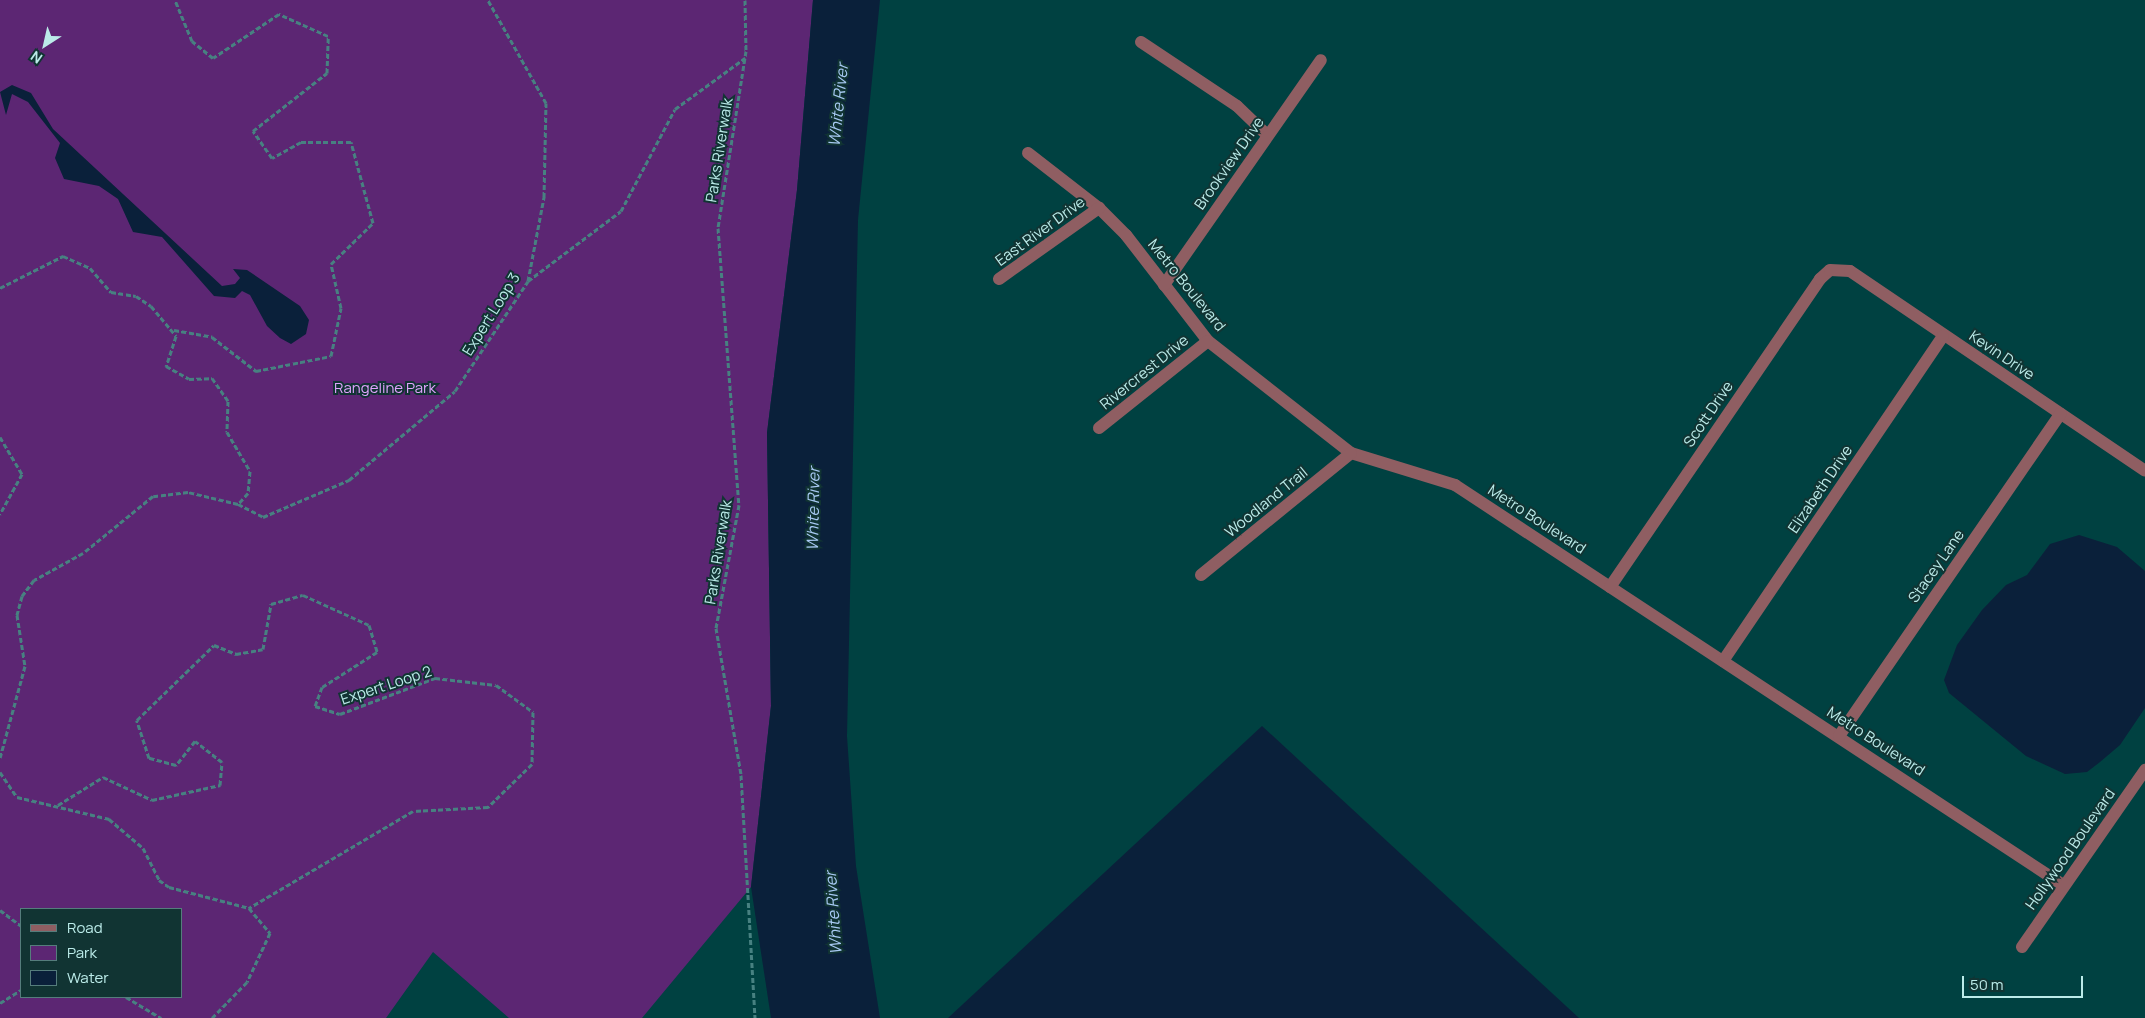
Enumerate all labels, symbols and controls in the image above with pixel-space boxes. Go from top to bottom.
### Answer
north arrow [20,20,70,70]
text: N [27,47,46,68]
water label: White River [824,62,852,148]
street label: Parks Riverwalk [702,97,736,203]
street label: Brookview Drive [1190,113,1268,213]
street label: East River Drive [992,192,1088,270]
street label: Metro Boulevard [1144,235,1230,335]
street label: Expert Loop 3 [458,269,524,359]
street label: Kevin Drive [1966,327,2038,383]
street label: Rivercrest Drive [1096,331,1192,413]
street label: Scott Drive [1679,378,1737,450]
park label: Rangeline Park [334,379,436,397]
street label: Elizabeth Drive [1784,442,1856,536]
street label: Woodland Trail [1221,463,1311,541]
water label: White River [803,467,823,551]
street label: Metro Boulevard [1485,481,1589,557]
street label: Parks Riverwalk [701,499,735,605]
street label: Stacey Lane [1904,526,1968,606]
street label: Expert Loop 2 [338,662,434,708]
street label: Metro Boulevard [1824,703,1928,779]
street label: Hollywood Boulevard [2021,785,2119,913]
water label: White River [821,871,845,955]
legend [20,908,182,998]
text: Road [67,917,103,938]
text: Park [67,942,97,963]
scale bar [1965,966,2086,998]
text: Water [67,967,109,988]
text: 50 m [1970,974,2004,995]

